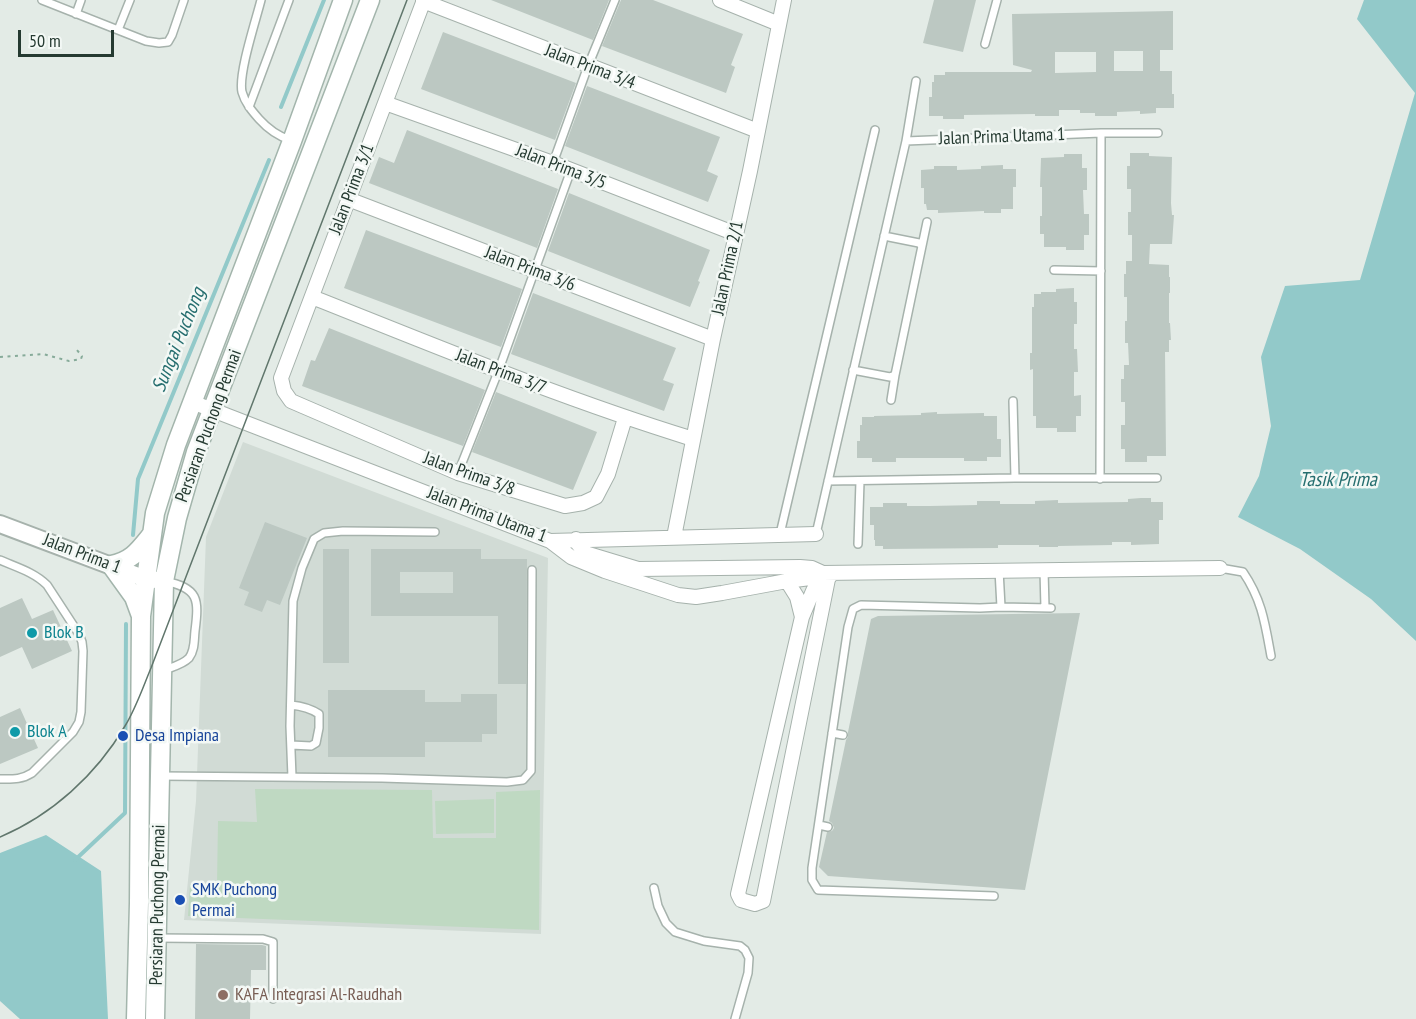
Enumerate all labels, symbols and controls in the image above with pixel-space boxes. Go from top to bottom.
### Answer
scale bar [21,18,117,56]
text: 50 m [29,29,61,52]
street label: Jalan Prima 3/4 [542,40,638,94]
street label: Jalan Prima Utama 1 [939,124,1065,150]
street label: Jalan Prima 3/5 [513,140,609,194]
street label: Jalan Prima 3/1 [325,141,379,237]
street label: Jalan Prima 2/1 [708,219,748,317]
street label: Jalan Prima 3/6 [482,242,578,296]
water label: Sungai Puchong [147,284,211,396]
street label: Jalan Prima 3/7 [453,345,549,399]
street label: Persiaran Puchong Permai [171,347,247,505]
street label: Jalan Prima 3/8 [420,448,518,500]
water label: Tasik Prima [1299,468,1377,492]
street label: Jalan Prima Utama 1 [424,482,550,548]
street label: Jalan Prima 1 [40,529,124,579]
place label: Blok B [44,622,84,644]
marker: Blok B [25,626,39,640]
place label: Blok A [27,721,67,743]
marker: Blok A [8,725,22,739]
place label: Desa Impiana [135,725,219,747]
marker: Desa Impiana [116,729,130,743]
street label: Persiaran Puchong Permai [146,824,170,986]
place label: SMK Puchong Permai [192,879,277,922]
marker: SMK Puchong Permai [173,893,187,907]
place label: KAFA Integrasi Al-Raudhah [235,984,402,1006]
marker: KAFA Integrasi Al-Raudhah [216,988,230,1002]

